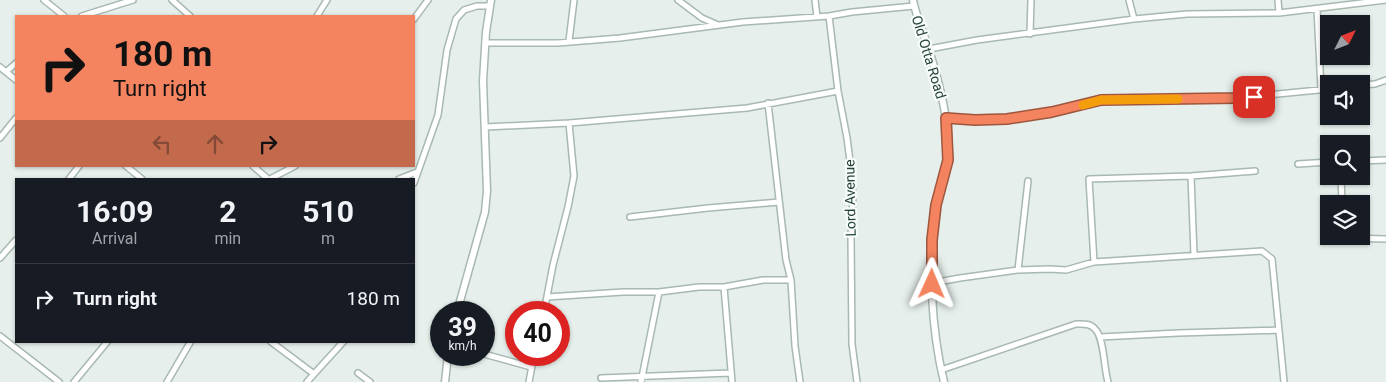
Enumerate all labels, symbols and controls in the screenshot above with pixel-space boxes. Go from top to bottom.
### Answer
street label: Old Otta Road [909,13,949,101]
north arrow [1320,15,1370,65]
map controls [1320,15,1370,245]
text: 180 m [113,34,212,75]
icon: right [30,35,95,100]
button: sound [1320,75,1370,125]
text: Turn right [113,76,207,101]
pin [1233,76,1275,118]
icon: arrive [1240,83,1268,111]
icon: left [148,130,176,158]
icon: ahead [201,130,229,158]
icon: right [254,130,282,158]
button: search [1320,135,1370,185]
street label: Lord Avenue [841,159,859,237]
text: 16:09 [76,194,153,229]
text: 2 [219,194,236,229]
text: 510 [302,194,354,229]
button: layers [1320,195,1370,245]
text: Arrival [92,229,137,248]
text: min [214,229,241,248]
text: m [321,229,335,248]
position arrow [905,257,957,309]
icon: right [30,285,58,313]
text: Turn right [73,287,157,310]
text: 180 m [347,287,400,310]
speed limit sign: 40 [505,301,570,366]
text: 39 [448,313,477,342]
text: km/h [448,339,477,353]

